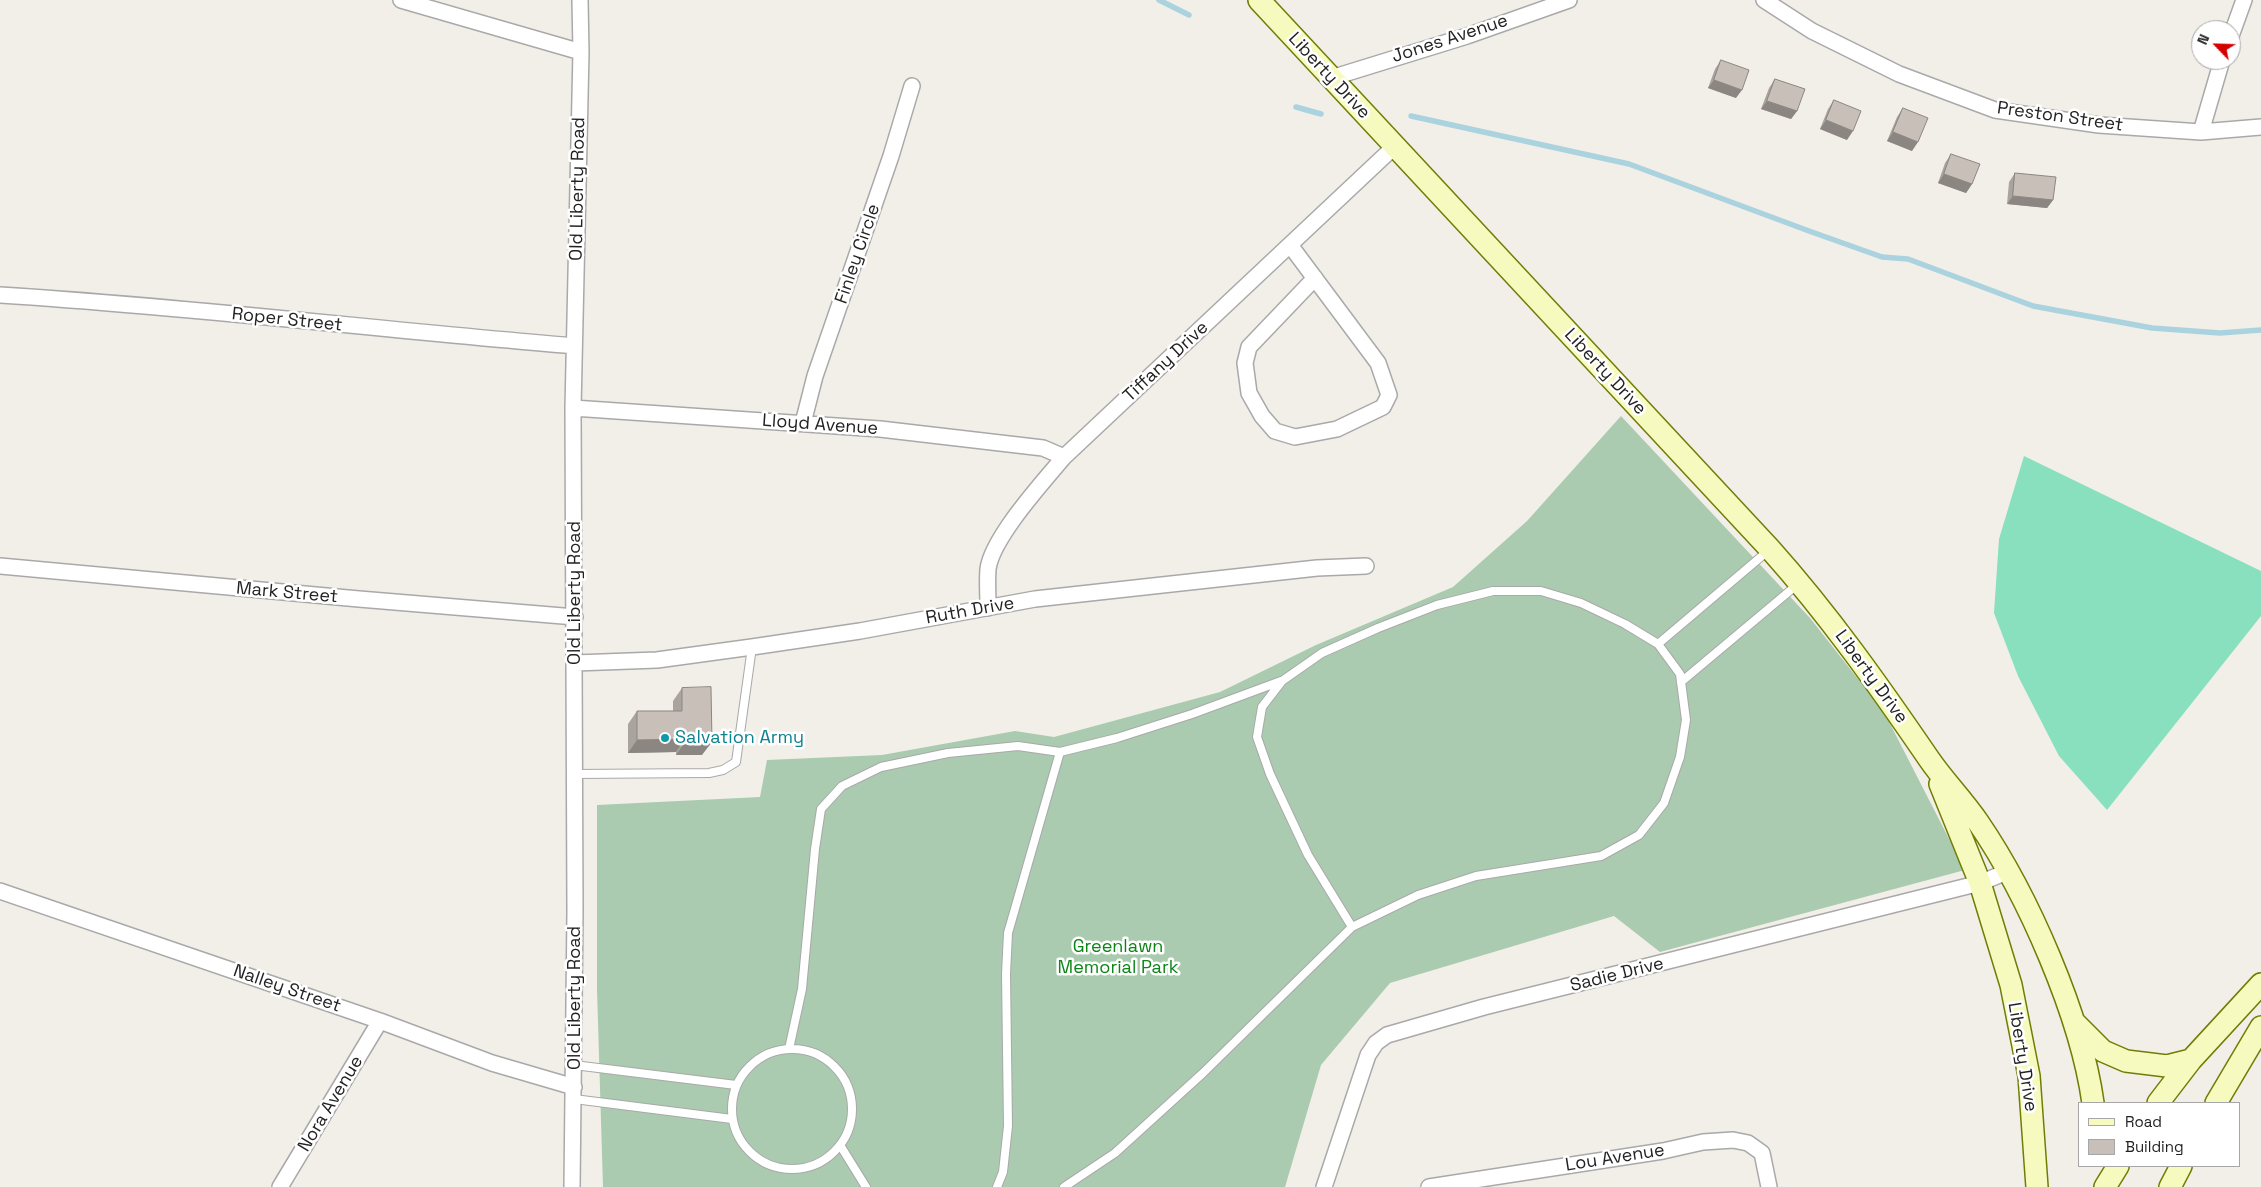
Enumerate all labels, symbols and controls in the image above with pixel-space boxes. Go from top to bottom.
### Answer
street label: Jones Avenue [1389,10,1511,68]
north arrow [2191,20,2241,70]
street label: Liberty Drive [1283,28,1375,124]
text: N [2193,31,2213,47]
street label: Preston Street [1996,97,2124,137]
street label: Old Liberty Road [566,117,590,261]
street label: Finley Circle [831,201,885,307]
street label: Roper Street [231,303,343,337]
street label: Tiffany Drive [1119,317,1213,407]
street label: Liberty Drive [1559,324,1651,420]
street label: Lloyd Avenue [761,410,879,440]
street label: Old Liberty Road [564,521,586,665]
street label: Mark Street [235,578,339,608]
street label: Ruth Drive [924,593,1016,629]
street label: Liberty Drive [1830,626,1912,728]
place label: Salvation Army [675,727,804,749]
marker: Salvation Army [659,732,671,744]
street label: Old Liberty Road [564,926,586,1070]
park label: Greenlawn Memorial Park [1058,936,1178,979]
street label: Sadie Drive [1568,953,1666,997]
street label: Nalley Street [230,960,344,1018]
street label: Liberty Drive [2003,1001,2041,1113]
street label: Nora Avenue [294,1052,368,1156]
legend [2078,1102,2241,1167]
text: Road [2125,1112,2162,1131]
text: Building [2125,1137,2184,1156]
street label: Lou Avenue [1564,1140,1666,1176]

